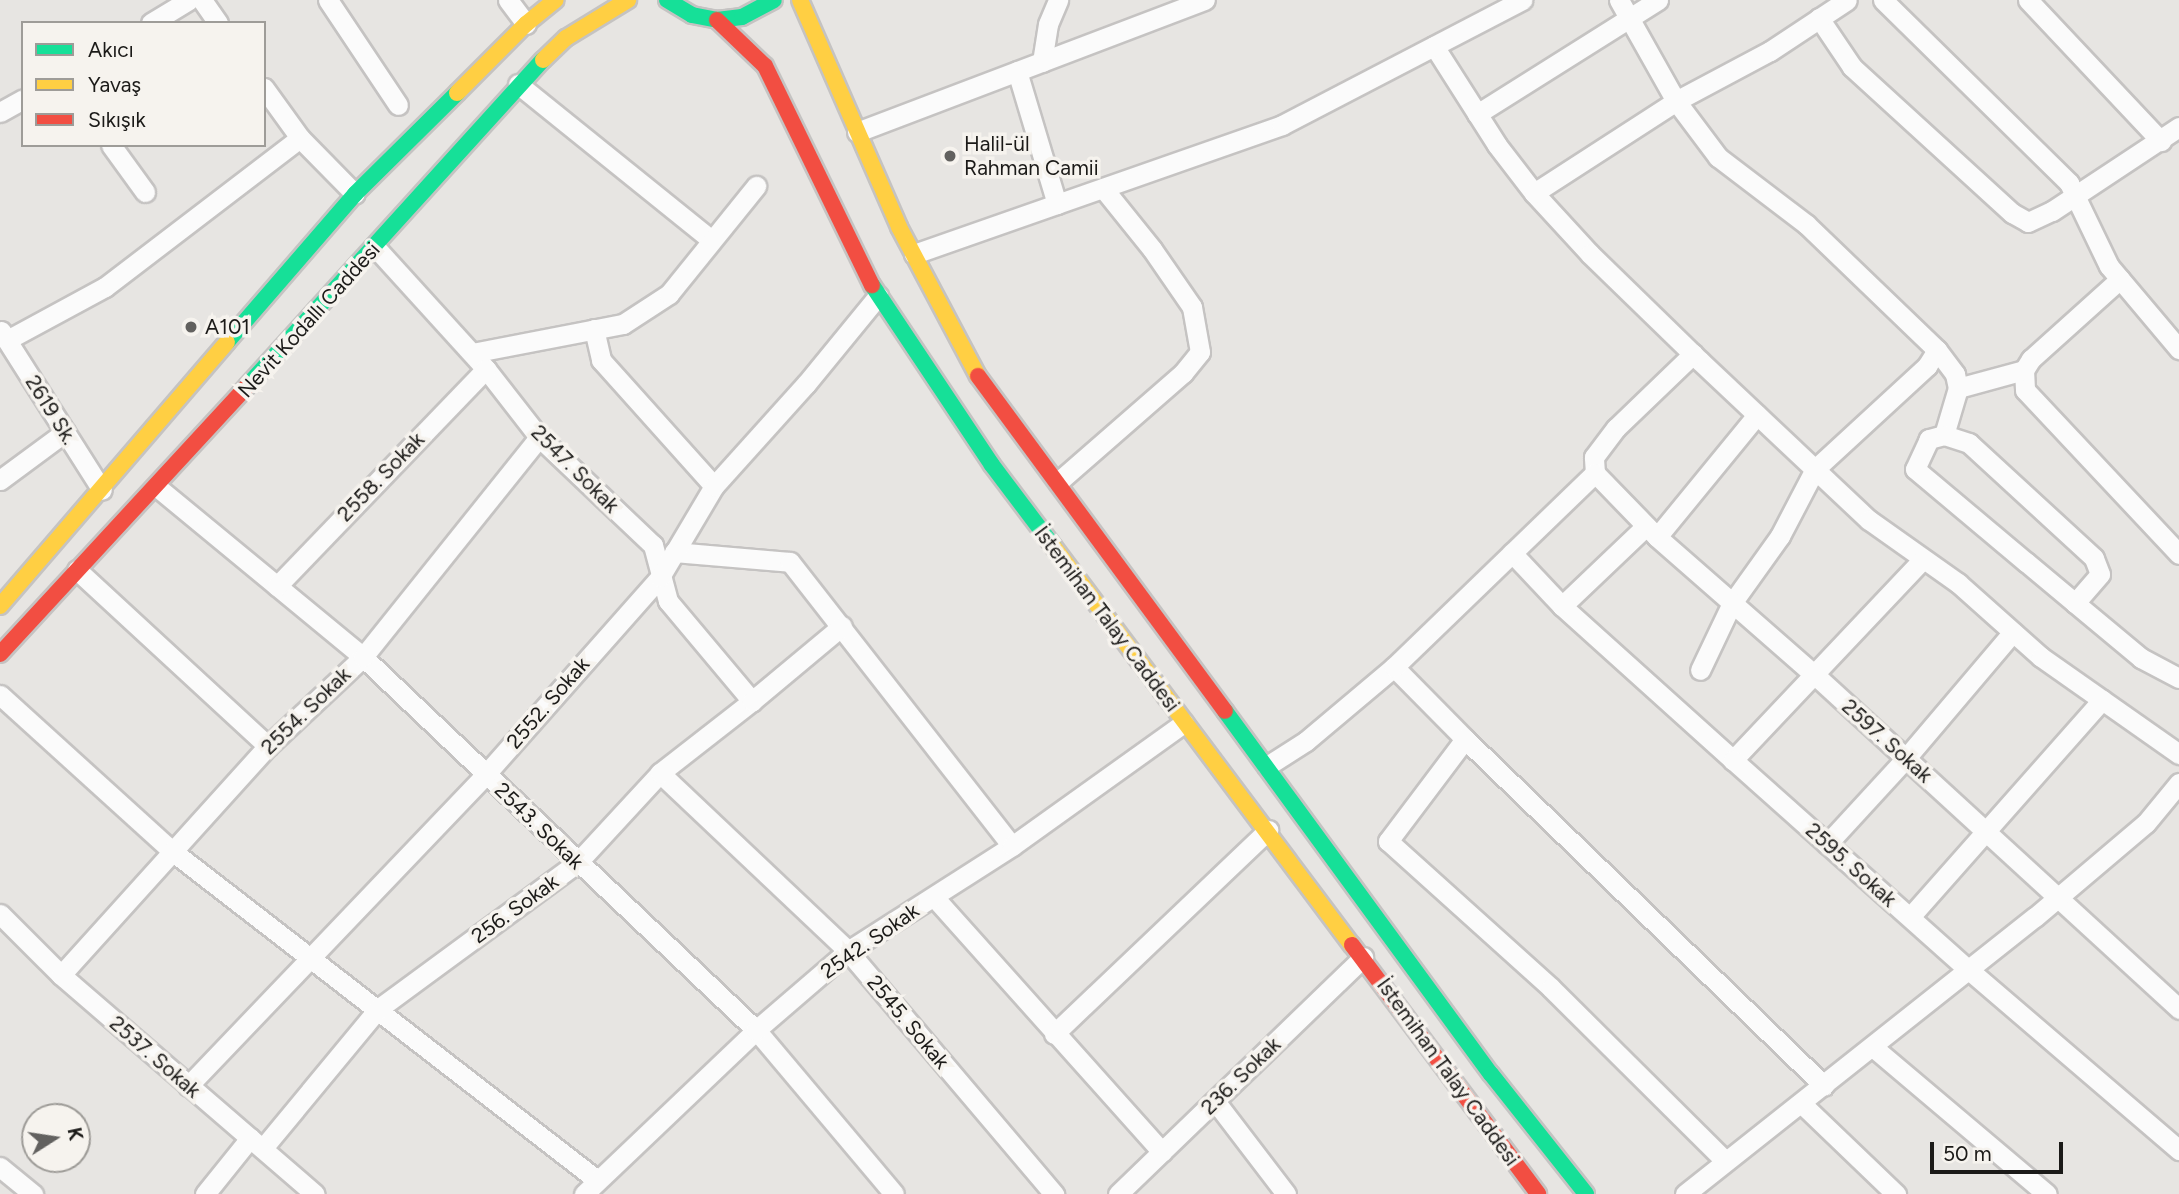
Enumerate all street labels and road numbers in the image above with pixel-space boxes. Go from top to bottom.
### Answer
street label: Nevit Kodallı Caddesi [233,237,385,403]
street label: 2619 Sk. [20,371,82,449]
street label: 2547. Sokak [526,420,624,518]
street label: 2558. Sokak [332,427,430,527]
street label: İstemihan Talay Caddesi [1029,521,1185,717]
street label: 2552. Sokak [501,652,595,754]
street label: 2554. Sokak [256,662,356,760]
street label: 2597. Sokak [1837,694,1937,788]
street label: 2543. Sokak [489,777,589,875]
street label: 2595. Sokak [1800,818,1902,912]
street label: 256. Sokak [467,869,563,949]
street label: 2542. Sokak [816,898,924,984]
street label: 2545. Sokak [862,970,954,1074]
street label: İstemihan Talay Caddesi [1371,973,1525,1171]
street label: 2537. Sokak [104,1011,206,1103]
street label: 236. Sokak [1196,1032,1286,1120]

